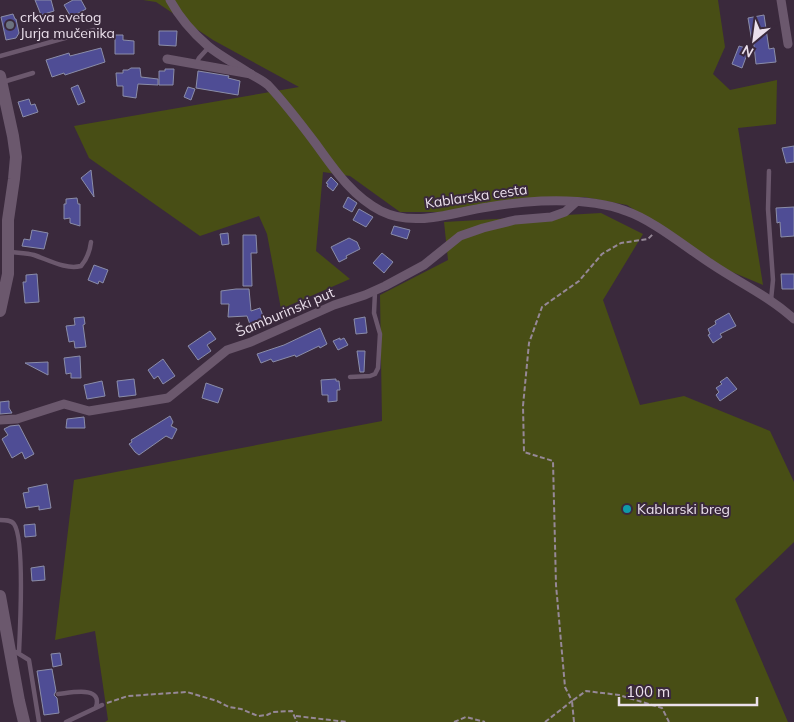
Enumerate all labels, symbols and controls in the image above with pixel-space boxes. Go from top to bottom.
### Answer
place label: crkva svetog Jurja mučenika [20,8,115,42]
north arrow [729,15,779,65]
marker: crkva svetog Jurja mučenika [4,19,16,31]
text: N [739,41,757,62]
street label: Kablarska cesta [424,180,528,212]
street label: Šamburinski put [233,283,337,341]
place label: Kablarski breg [637,500,730,518]
marker: Kablarski breg [621,503,633,515]
scale bar [619,674,756,706]
text: 100 m [626,682,670,701]

